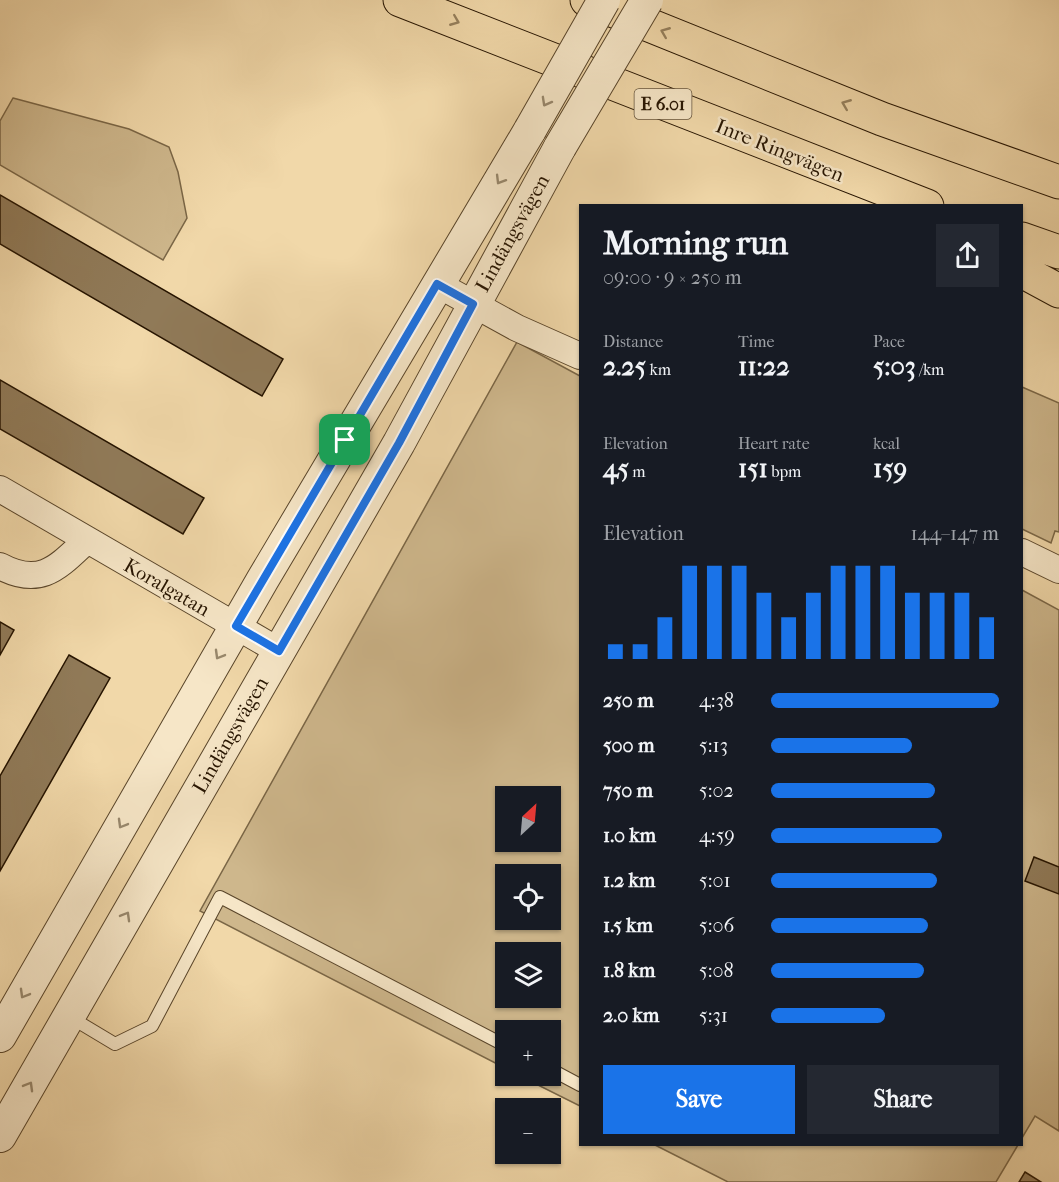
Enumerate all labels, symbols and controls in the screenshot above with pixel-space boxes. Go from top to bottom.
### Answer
one-way arrow [449,14,459,27]
one-way arrow [661,26,671,39]
road number: E 6.01 [634,89,692,119]
one-way arrow [542,95,553,106]
one-way arrow [841,99,852,112]
street label: Inre Ringvägen [712,114,848,187]
street label: Lindängsvägen [471,170,554,296]
one-way arrow [495,174,507,184]
text: Morning run [603,224,788,263]
button: share [936,224,999,287]
text: 09:00 · 9 × 250 m [603,266,742,289]
text: Distance [603,332,663,351]
text: Time [738,332,774,351]
text: Pace [873,332,905,351]
text: 2.25 [603,351,646,382]
text: 11:22 [738,351,790,382]
text: 5:03 [873,351,916,382]
text: km [646,360,671,379]
text: /km [916,360,944,379]
pin [319,414,370,465]
icon: arrive [328,423,361,456]
text: Elevation [603,434,668,453]
text: Heart rate [738,434,810,453]
text: kcal [873,434,900,453]
text: 45 [603,453,629,484]
text: 151 [738,453,768,484]
text: 159 [873,453,907,484]
text: m [629,462,646,481]
text: bpm [768,462,801,481]
text: Elevation [603,522,684,545]
text: 144–147 m [910,522,999,545]
street label: Koralgatan [120,554,214,621]
one-way arrow [214,649,226,659]
street label: Lindängsvägen [188,673,273,798]
text: 250 m [603,689,654,712]
text: 4:38 [699,689,734,712]
text: 500 m [603,734,655,757]
text: 5:13 [699,734,728,757]
text: 750 m [603,779,653,802]
text: 5:02 [699,779,734,802]
north arrow [495,786,561,852]
map controls [495,786,561,1164]
one-way arrow [117,818,129,829]
text: 1.0 km [603,824,656,847]
text: 4:59 [699,824,735,847]
button: locate [495,864,561,930]
text: 1.2 km [603,869,656,892]
text: 5:01 [699,869,731,892]
one-way arrow [119,912,130,923]
text: 1.5 km [603,914,653,937]
text: 5:06 [699,914,734,937]
button: layers [495,942,561,1008]
text: 1.8 km [603,959,655,982]
text: 5:08 [699,959,734,982]
one-way arrow [20,987,32,998]
text: 2.0 km [603,1004,659,1027]
text: 5:31 [699,1004,728,1027]
button: + [495,1020,561,1086]
button: Save [603,1065,795,1134]
button: Share [807,1065,999,1134]
one-way arrow [22,1081,33,1092]
button: − [495,1098,561,1164]

